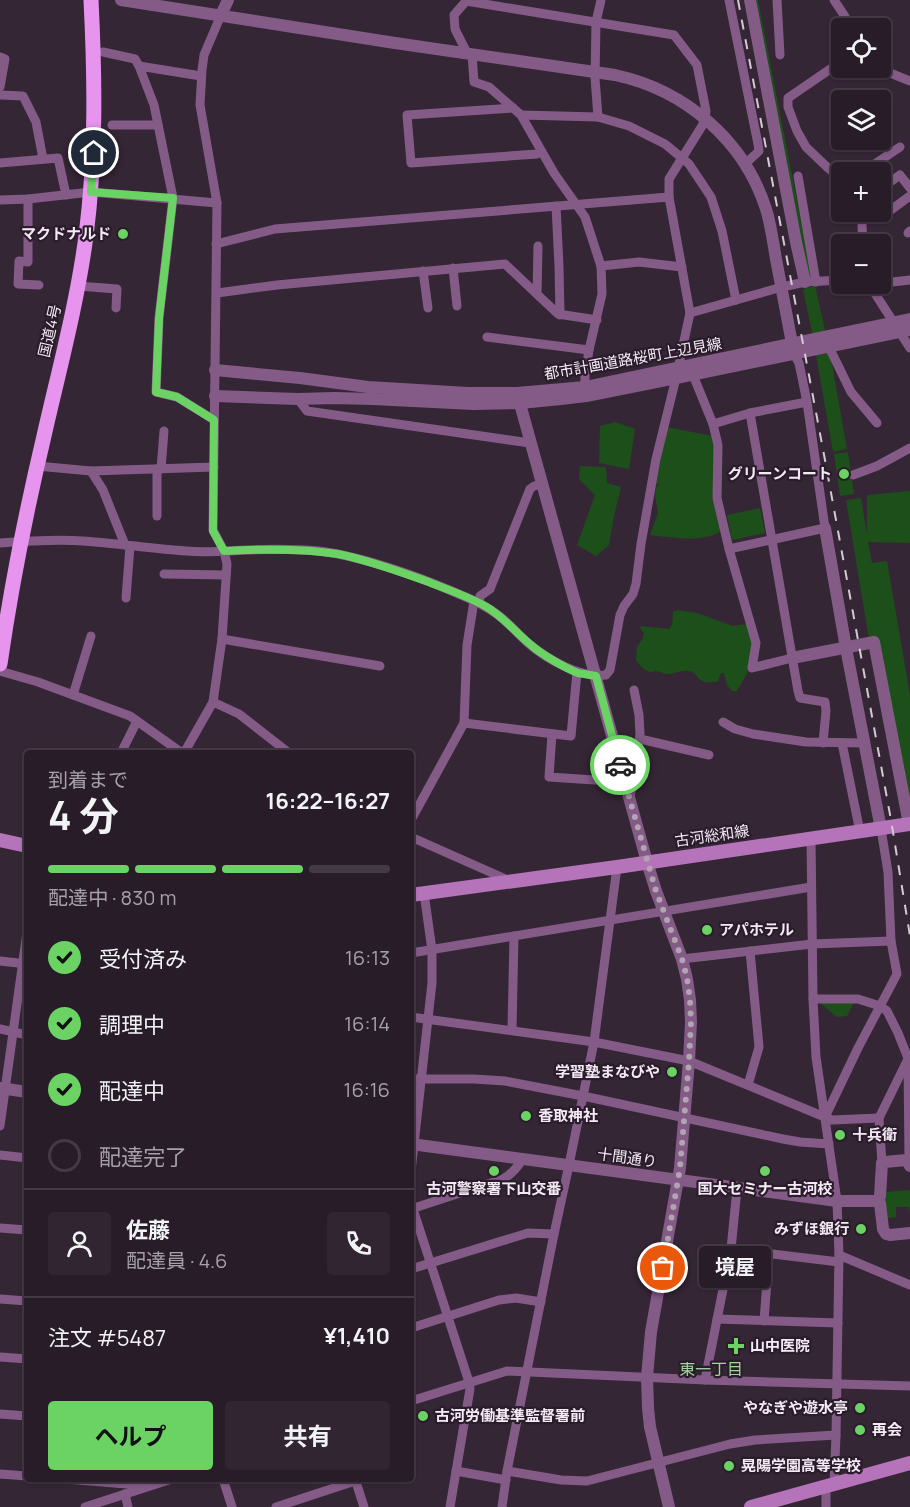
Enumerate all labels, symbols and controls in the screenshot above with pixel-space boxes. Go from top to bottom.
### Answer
map controls [831,18,891,294]
button: locate [831,18,891,78]
button: layers [831,90,891,150]
pin [68,127,119,178]
icon: home [77,136,110,169]
button: + [831,162,891,222]
place label: マクドナルド [21,223,111,244]
marker: マクドナルド [116,227,130,241]
button: − [831,234,891,294]
street label: 国道4号 [33,302,66,359]
street label: 都市計画道路桜町上辺見線 [542,333,723,384]
place label: グリーンコート [728,463,832,484]
marker: グリーンコート [837,467,851,481]
courier [590,735,650,795]
icon: car [604,749,637,782]
text: 到着まで [48,766,128,793]
text: 16:22–16:27 [266,786,390,816]
text: 4 分 [48,788,119,842]
street label: 古河総和線 [673,820,751,851]
text: 配達中 · 830 m [48,884,176,911]
place label: アパホテル [719,919,794,940]
marker: アパホテル [700,923,714,937]
icon: check [48,941,81,974]
text: 受付済み [99,944,187,974]
text: 16:13 [345,944,390,971]
icon: check [48,1007,81,1040]
text: 調理中 [99,1010,165,1040]
text: 16:14 [344,1010,390,1037]
place label: 学習塾まなびや [555,1061,660,1082]
marker: 学習塾まなびや [665,1065,679,1079]
icon: check [48,1073,81,1106]
text: 配達中 [99,1076,165,1106]
text: 16:16 [344,1076,390,1103]
place label: 香取神社 [538,1105,598,1126]
marker: 香取神社 [519,1109,533,1123]
place label: 十兵衛 [852,1124,897,1145]
marker: 十兵衛 [833,1128,847,1142]
text: 配達完了 [99,1142,187,1172]
street label: 十間通り [596,1143,658,1172]
marker: 古河警察署下山交番 [487,1164,501,1178]
marker: 国大セミナー古河校 [758,1164,772,1178]
place label: 古河警察署下山交番 [426,1178,562,1199]
place label: 国大セミナー古河校 [697,1178,833,1199]
button: person [48,1212,111,1275]
button: phone [327,1212,390,1275]
text: 佐藤 [126,1215,170,1245]
place label: みずほ銀行 [774,1218,849,1239]
marker: みずほ銀行 [854,1222,868,1236]
pin [637,1242,688,1293]
text: 配達員 · 4.6 [126,1247,227,1274]
callout: 境屋 [699,1247,771,1289]
icon: bag [646,1251,679,1284]
text: 境屋 [715,1253,755,1280]
text: ¥1,410 [324,1321,390,1351]
text: 注文 #5487 [48,1323,166,1353]
place label: 山中医院 [750,1335,810,1356]
marker: 山中医院 [727,1337,745,1355]
district label: 東一丁目 [679,1358,743,1380]
place label: やなぎや遊水亭 [743,1397,848,1418]
button: ヘルプ [48,1401,213,1470]
button: 共有 [225,1401,390,1470]
marker: やなぎや遊水亭 [853,1401,867,1415]
place label: 古河労働基準監督署前 [435,1405,585,1426]
marker: 古河労働基準監督署前 [416,1409,430,1423]
place label: 再会 [872,1419,902,1440]
marker: 再会 [853,1423,867,1437]
place label: 晃陽学園高等学校 [741,1455,861,1476]
marker: 晃陽学園高等学校 [722,1459,736,1473]

